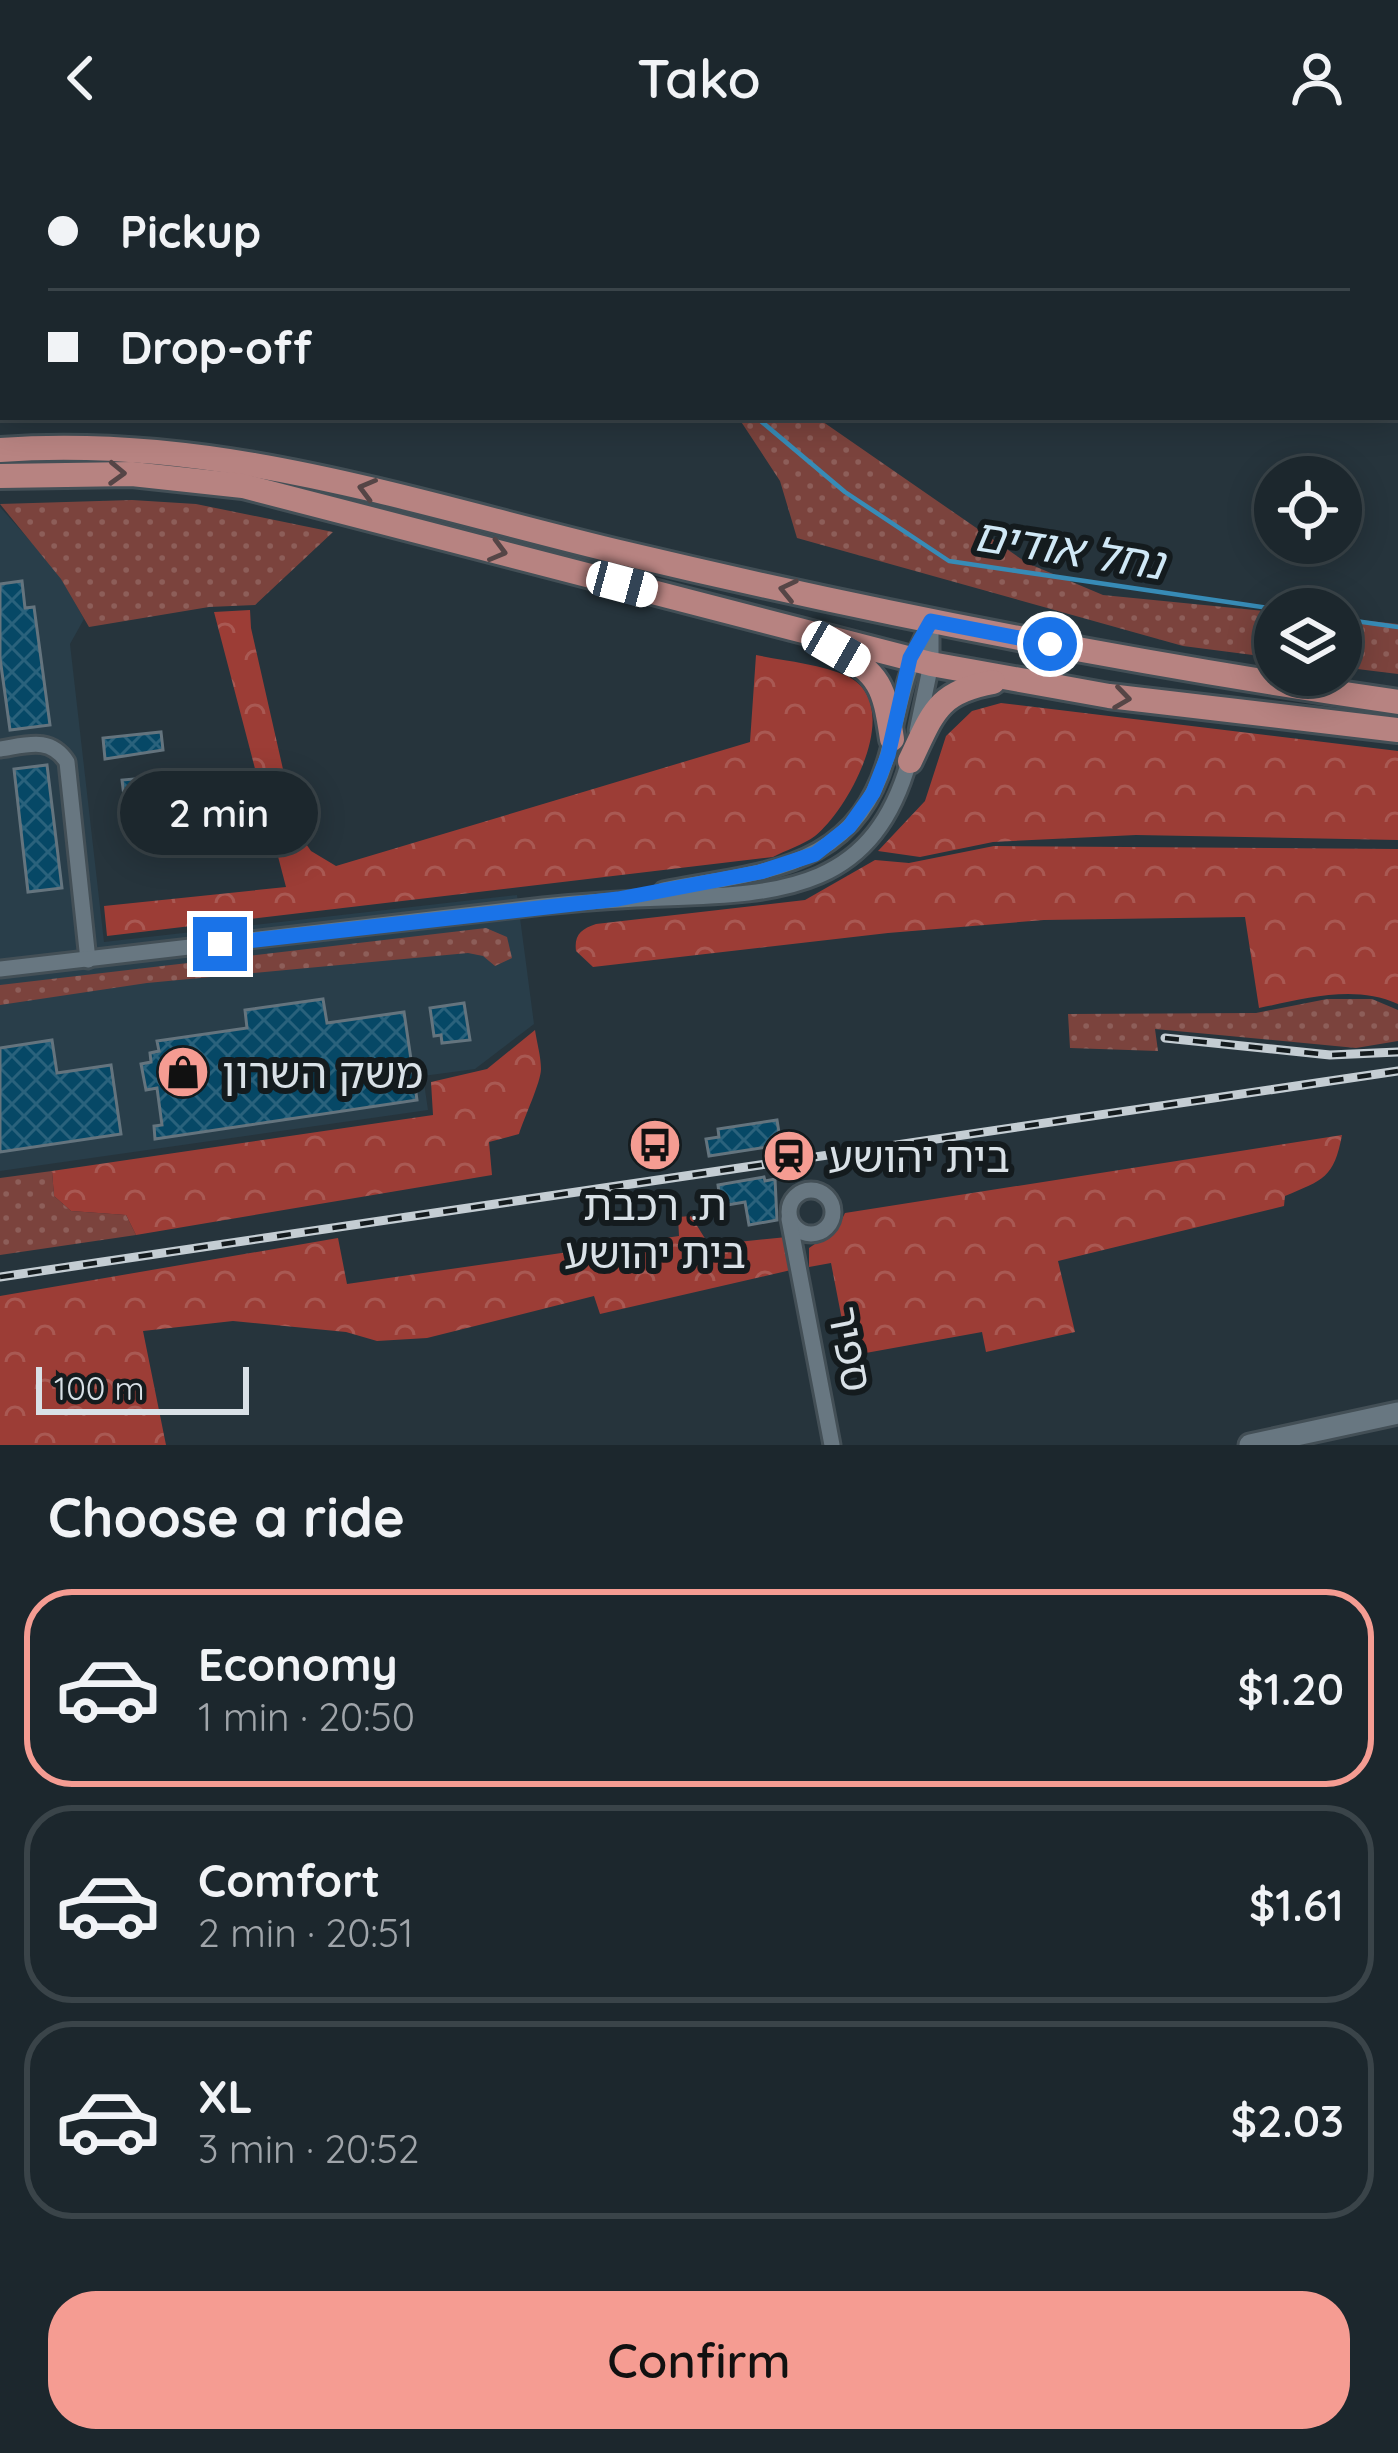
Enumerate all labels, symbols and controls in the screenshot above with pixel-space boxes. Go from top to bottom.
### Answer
text: Tako [637,44,761,112]
icon: back [48,45,114,111]
icon: person [1284,45,1350,111]
text: Pickup [120,203,261,259]
text: Drop-off [120,319,312,375]
map controls [1254,456,1362,696]
button: locate [1254,456,1362,564]
one-way arrow [108,460,127,486]
one-way arrow [358,479,378,504]
water label: נחל אודים [970,505,1171,591]
one-way arrow [487,536,508,561]
car [583,557,661,611]
one-way arrow [778,578,798,603]
button: layers [1254,588,1362,696]
car [796,615,876,683]
route start [1023,617,1077,671]
one-way arrow [1113,684,1132,710]
callout: 2 min [121,770,319,854]
text: 2 min [169,788,269,837]
route end [193,917,247,971]
shop icon: משק השרון [155,1044,211,1100]
place label: משק השרון [222,1046,423,1099]
bus stop icon: ת. רכבת בית יהושע [627,1117,683,1173]
station icon: בית יהושע [761,1128,817,1184]
place label: בית יהושע [828,1130,1010,1183]
place label: ת. רכבת בית יהושע [564,1178,746,1279]
street label: ספיר [817,1302,885,1396]
scale bar [36,1361,249,1414]
text: 100 m [54,1367,145,1408]
text: Choose a ride [48,1483,405,1551]
icon: car [54,1634,162,1742]
text: Economy [198,1636,398,1692]
text: $1.20 [1238,1660,1344,1716]
text: 1 min · 20:50 [198,1692,415,1741]
icon: car [54,1850,162,1958]
text: Comfort [198,1852,380,1908]
text: $1.61 [1249,1876,1344,1932]
text: 2 min · 20:51 [198,1908,413,1957]
icon: car [54,2066,162,2174]
text: XL [198,2068,253,2124]
text: $2.03 [1231,2092,1344,2148]
text: 3 min · 20:52 [198,2124,419,2173]
button: Confirm [48,2291,1350,2429]

